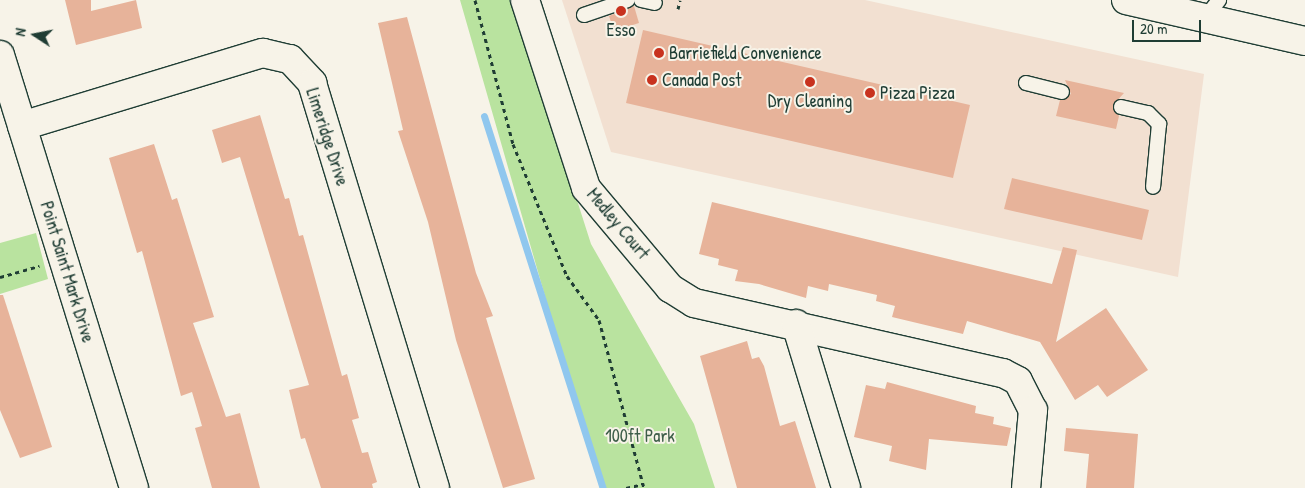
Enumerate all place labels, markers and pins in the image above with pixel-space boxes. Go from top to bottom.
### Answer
marker: Esso [615,5,627,17]
place label: Esso [606,19,636,41]
place label: Barriefield Convenience [669,42,822,64]
marker: Barriefield Convenience [653,47,665,59]
place label: Canada Post [662,69,741,91]
marker: Canada Post [646,74,658,86]
marker: Dry Cleaning [804,76,816,88]
place label: Pizza Pizza [880,82,954,104]
marker: Pizza Pizza [864,87,876,99]
place label: Dry Cleaning [768,90,852,112]

